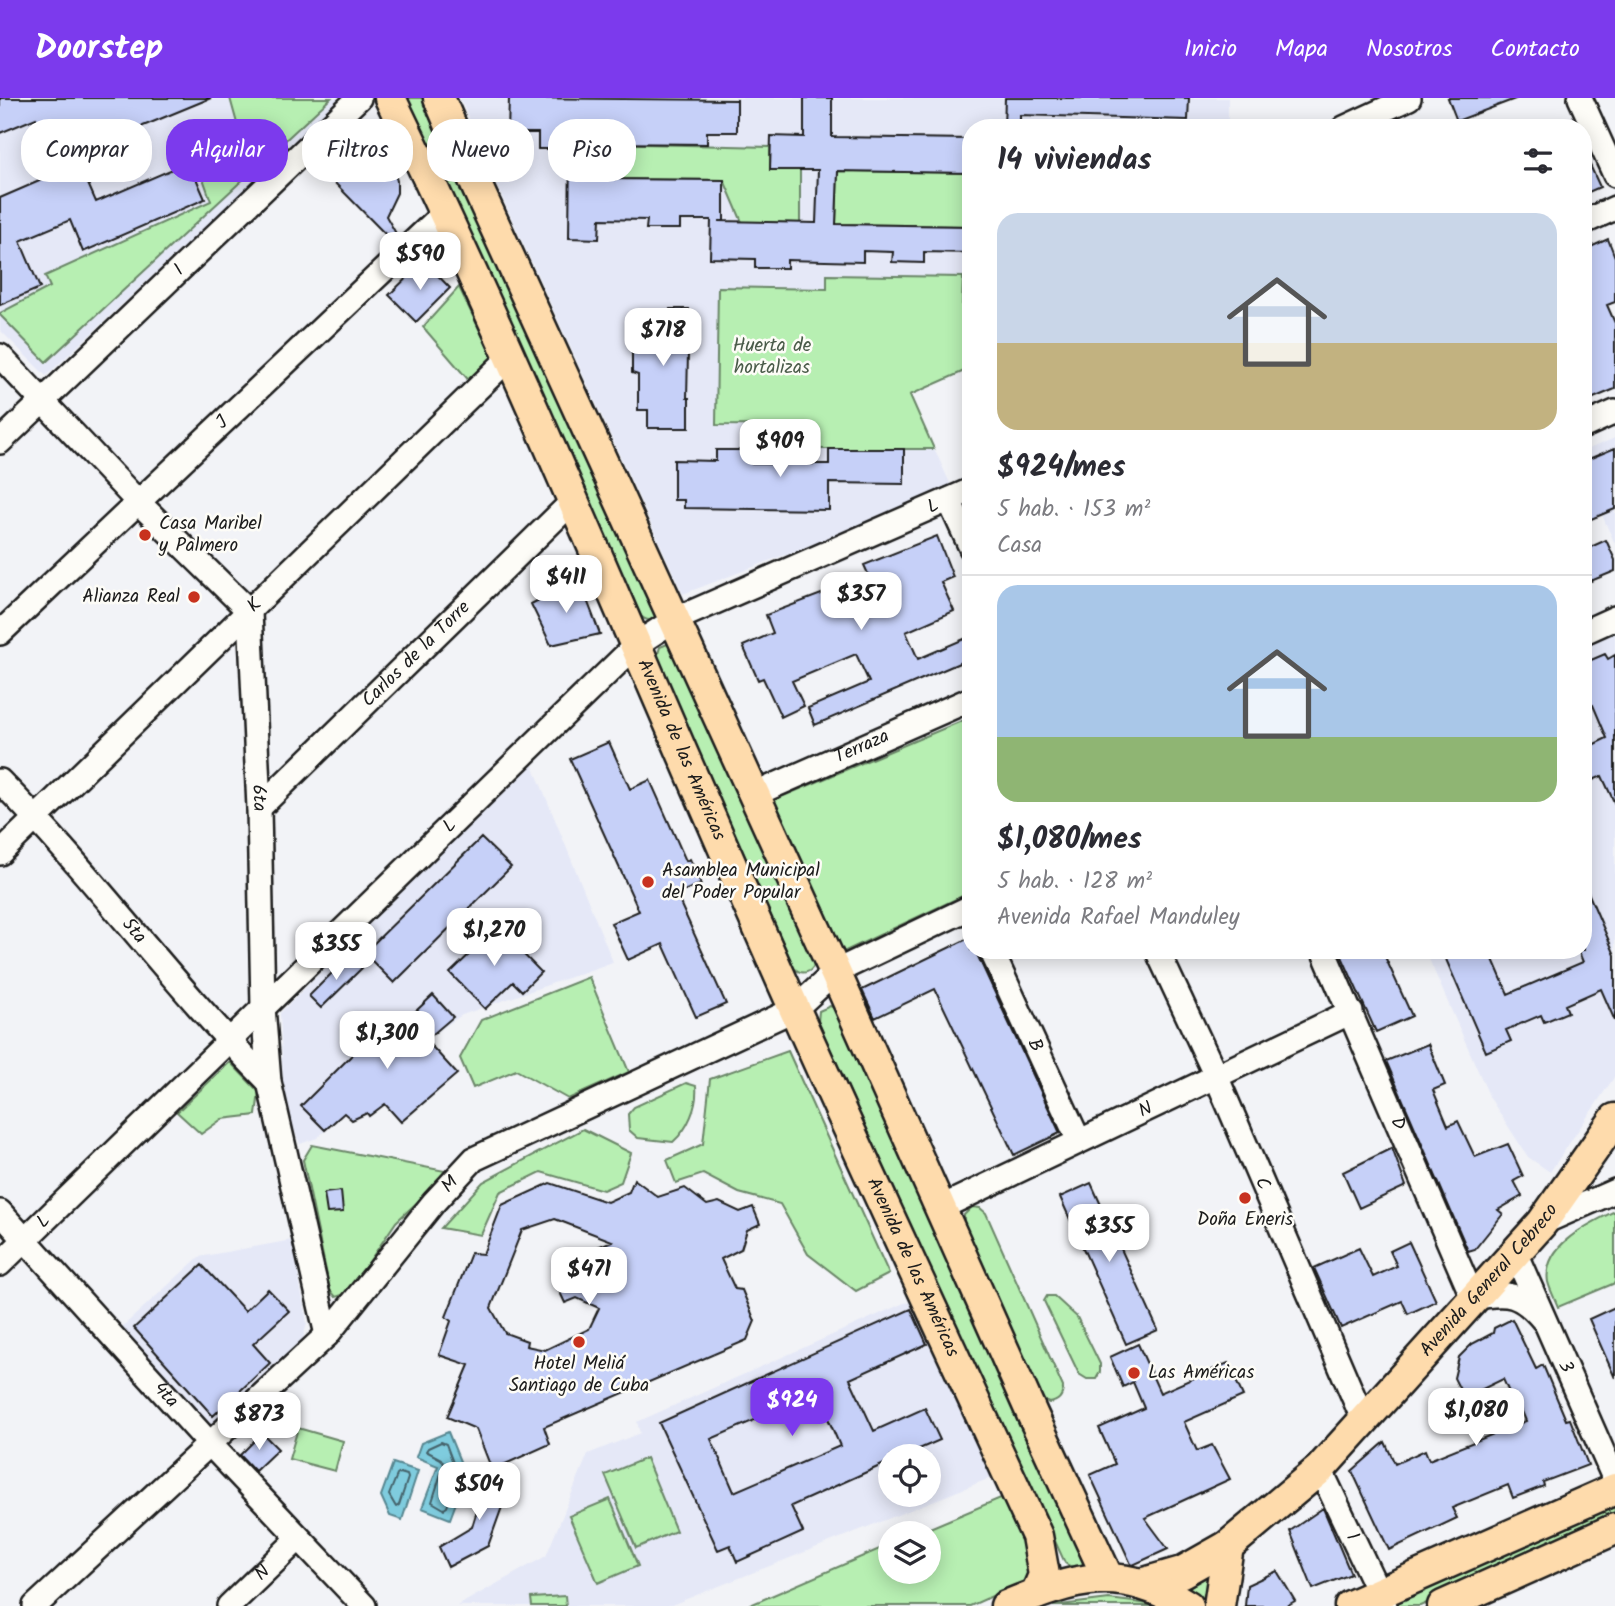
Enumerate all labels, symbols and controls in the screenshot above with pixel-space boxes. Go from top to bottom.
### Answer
text: Doorstep [35,23,163,76]
text: Inicio [1184,30,1237,69]
text: Mapa [1275,30,1328,69]
text: Nosotros [1366,30,1453,69]
text: Contacto [1491,30,1580,69]
chip: Comprar [21,119,152,182]
chip: Alquilar [166,119,288,182]
chip: Filtros [302,119,413,182]
chip: Nuevo [427,119,534,182]
chip: Piso [548,119,636,182]
text: 14 viviendas [997,137,1152,185]
icon: filters [1519,142,1557,180]
pin: $590 [379,232,461,292]
text: $590 [396,237,444,273]
street label: I [167,257,192,283]
icon: home [1214,259,1340,385]
pin: $718 [622,308,704,368]
text: $718 [641,313,686,349]
park label: Huerta de hortalizas [733,331,812,383]
street label: J [209,408,237,437]
pin: $909 [739,420,821,479]
text: $909 [756,424,804,460]
text: $924/mes [997,444,1125,492]
street label: L [922,491,944,522]
text: 5 hab. · 153 m² [997,492,1150,528]
place label: Casa Maribel y Palmero [158,509,262,561]
marker: Casa Maribel y Palmero [137,527,153,543]
text: Casa [997,528,1042,564]
pin: $411 [525,556,607,615]
text: $411 [546,560,586,596]
pin: $357 [820,573,902,632]
text: $357 [837,577,885,613]
place label: Alianza Real [82,582,180,612]
marker: Alianza Real [186,589,202,605]
street label: K [240,590,270,620]
street label: Carlos de la Torre [355,593,478,715]
icon: home [1214,631,1340,757]
street label: Avenida de las Américas [629,654,734,846]
street label: Terraza [830,722,894,772]
street label: 6ta [243,784,274,812]
street label: L [436,812,464,840]
text: $1,080/mes [997,816,1142,864]
place label: Asamblea Municipal del Poder Popular [662,856,820,908]
text: 5 hab. · 128 m² [997,864,1152,900]
marker: Asamblea Municipal del Poder Popular [640,874,656,890]
text: Avenida Rafael Manduley [997,900,1240,936]
pin: $1,270 [437,908,551,968]
street label: 5ta [114,911,154,951]
text: $1,270 [463,913,525,949]
pin: $355 [295,922,377,982]
text: $355 [311,927,361,963]
pin: $1,300 [330,1012,444,1071]
text: $1,300 [356,1016,418,1052]
street label: B [1019,1034,1051,1057]
street label: N [1134,1093,1158,1126]
street label: D [1382,1112,1414,1135]
street label: M [434,1169,466,1200]
street label: C [1246,1172,1278,1195]
street label: Avenida de las Américas [858,1173,967,1362]
marker: Doña Eneris [1237,1190,1253,1206]
street label: Avenida General Cebreco [1413,1197,1566,1364]
pin: $355 [1068,1204,1150,1264]
place label: Doña Eneris [1197,1205,1293,1235]
street label: L [30,1207,58,1236]
text: $355 [1084,1209,1134,1245]
pin: $471 [548,1248,630,1307]
text: $471 [567,1252,611,1288]
marker: Hotel Meliá Santiago de Cuba [571,1334,587,1350]
place label: Hotel Meliá Santiago de Cuba [509,1349,649,1401]
street label: 3 [1549,1356,1581,1378]
place label: Las Américas [1148,1358,1254,1388]
marker: Las Américas [1126,1365,1142,1381]
street label: 4ta [146,1375,186,1415]
pin: $924 [751,1378,833,1438]
text: $924 [766,1383,818,1419]
pin: $1,080 [1419,1388,1533,1448]
pin: $873 [218,1392,300,1452]
text: $1,080 [1444,1393,1508,1429]
text: $873 [234,1397,284,1433]
map controls [878,1444,941,1584]
button: locate [878,1444,941,1507]
pin: $504 [438,1462,520,1522]
text: $504 [454,1467,504,1503]
button: layers [878,1521,941,1584]
street label: 1 [1337,1528,1367,1546]
street label: N [248,1558,278,1589]

